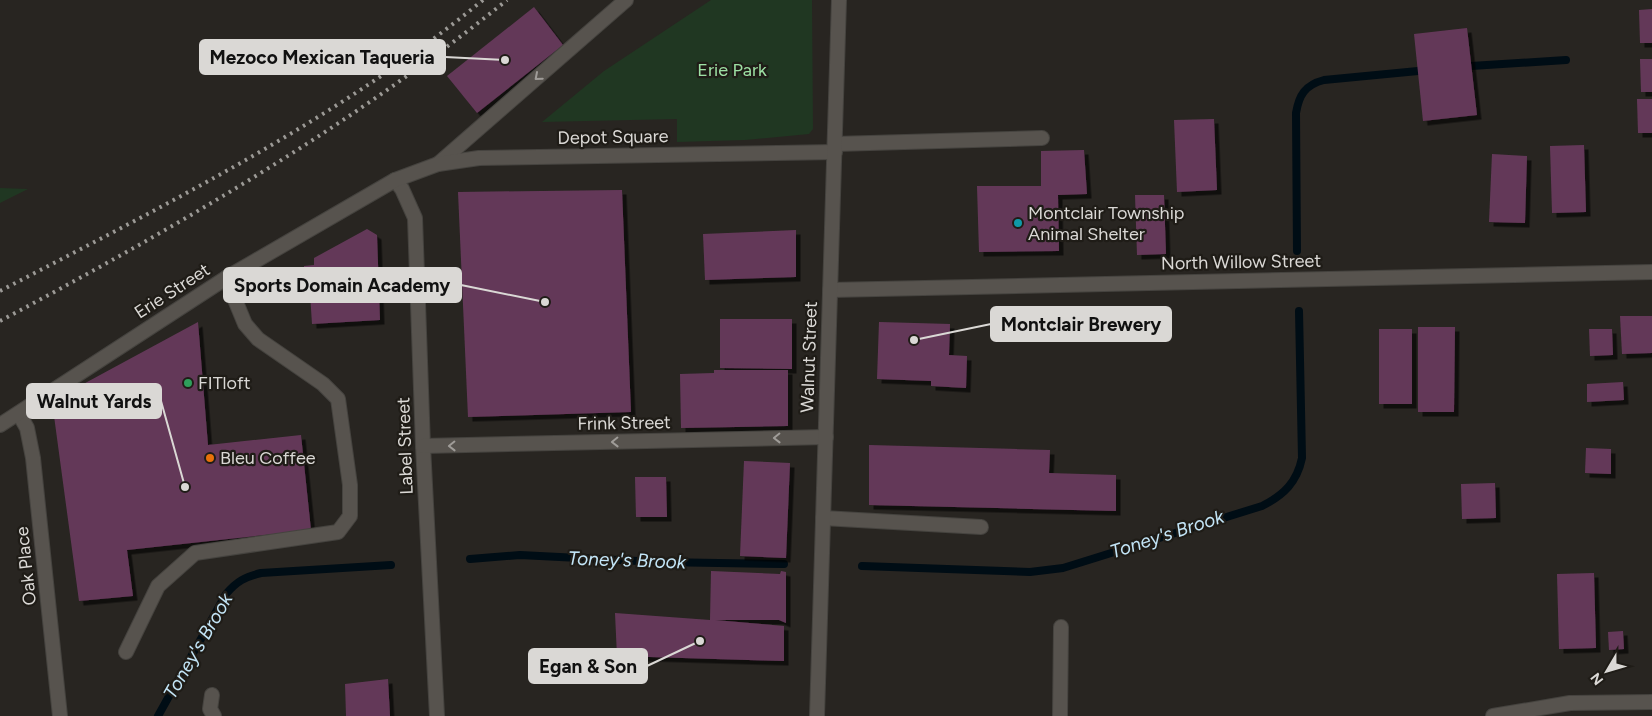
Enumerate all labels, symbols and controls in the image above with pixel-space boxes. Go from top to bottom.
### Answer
callout: Mezoco Mexican Taqueria [200,40,445,74]
text: Mezoco Mexican Taqueria [209,46,435,69]
park label: Erie Park [697,59,767,81]
one-way arrow [535,72,544,80]
street label: Depot Square [557,125,669,149]
place label: Montclair Township Animal Shelter [1028,202,1184,245]
marker: Montclair Township Animal Shelter [1012,217,1024,229]
street label: North Willow Street [1161,250,1322,274]
street label: Erie Street [130,258,214,324]
callout: Sports Domain Academy [224,268,461,302]
text: Sports Domain Academy [234,274,450,297]
street label: Walnut Street [796,301,822,413]
callout: Montclair Brewery [991,307,1171,341]
text: Montclair Brewery [1001,313,1161,336]
place label: FITloft [198,372,251,394]
marker: FITloft [182,377,194,389]
callout: Walnut Yards [27,384,161,418]
text: Walnut Yards [37,390,151,413]
street label: Label Street [392,397,418,495]
street label: Frink Street [577,411,671,435]
one-way arrow [773,433,781,444]
one-way arrow [610,437,618,447]
one-way arrow [448,440,456,451]
place label: Bleu Coffee [220,447,316,469]
marker: Bleu Coffee [204,452,216,464]
water label: Toney's Brook [1107,505,1227,563]
street label: Oak Place [11,525,41,607]
water label: Toney's Brook [568,546,687,574]
water label: Toney's Brook [159,588,238,703]
north arrow [1582,646,1632,696]
callout: Egan & Son [529,649,647,683]
text: Egan & Son [539,655,637,678]
text: N [1587,669,1607,688]

